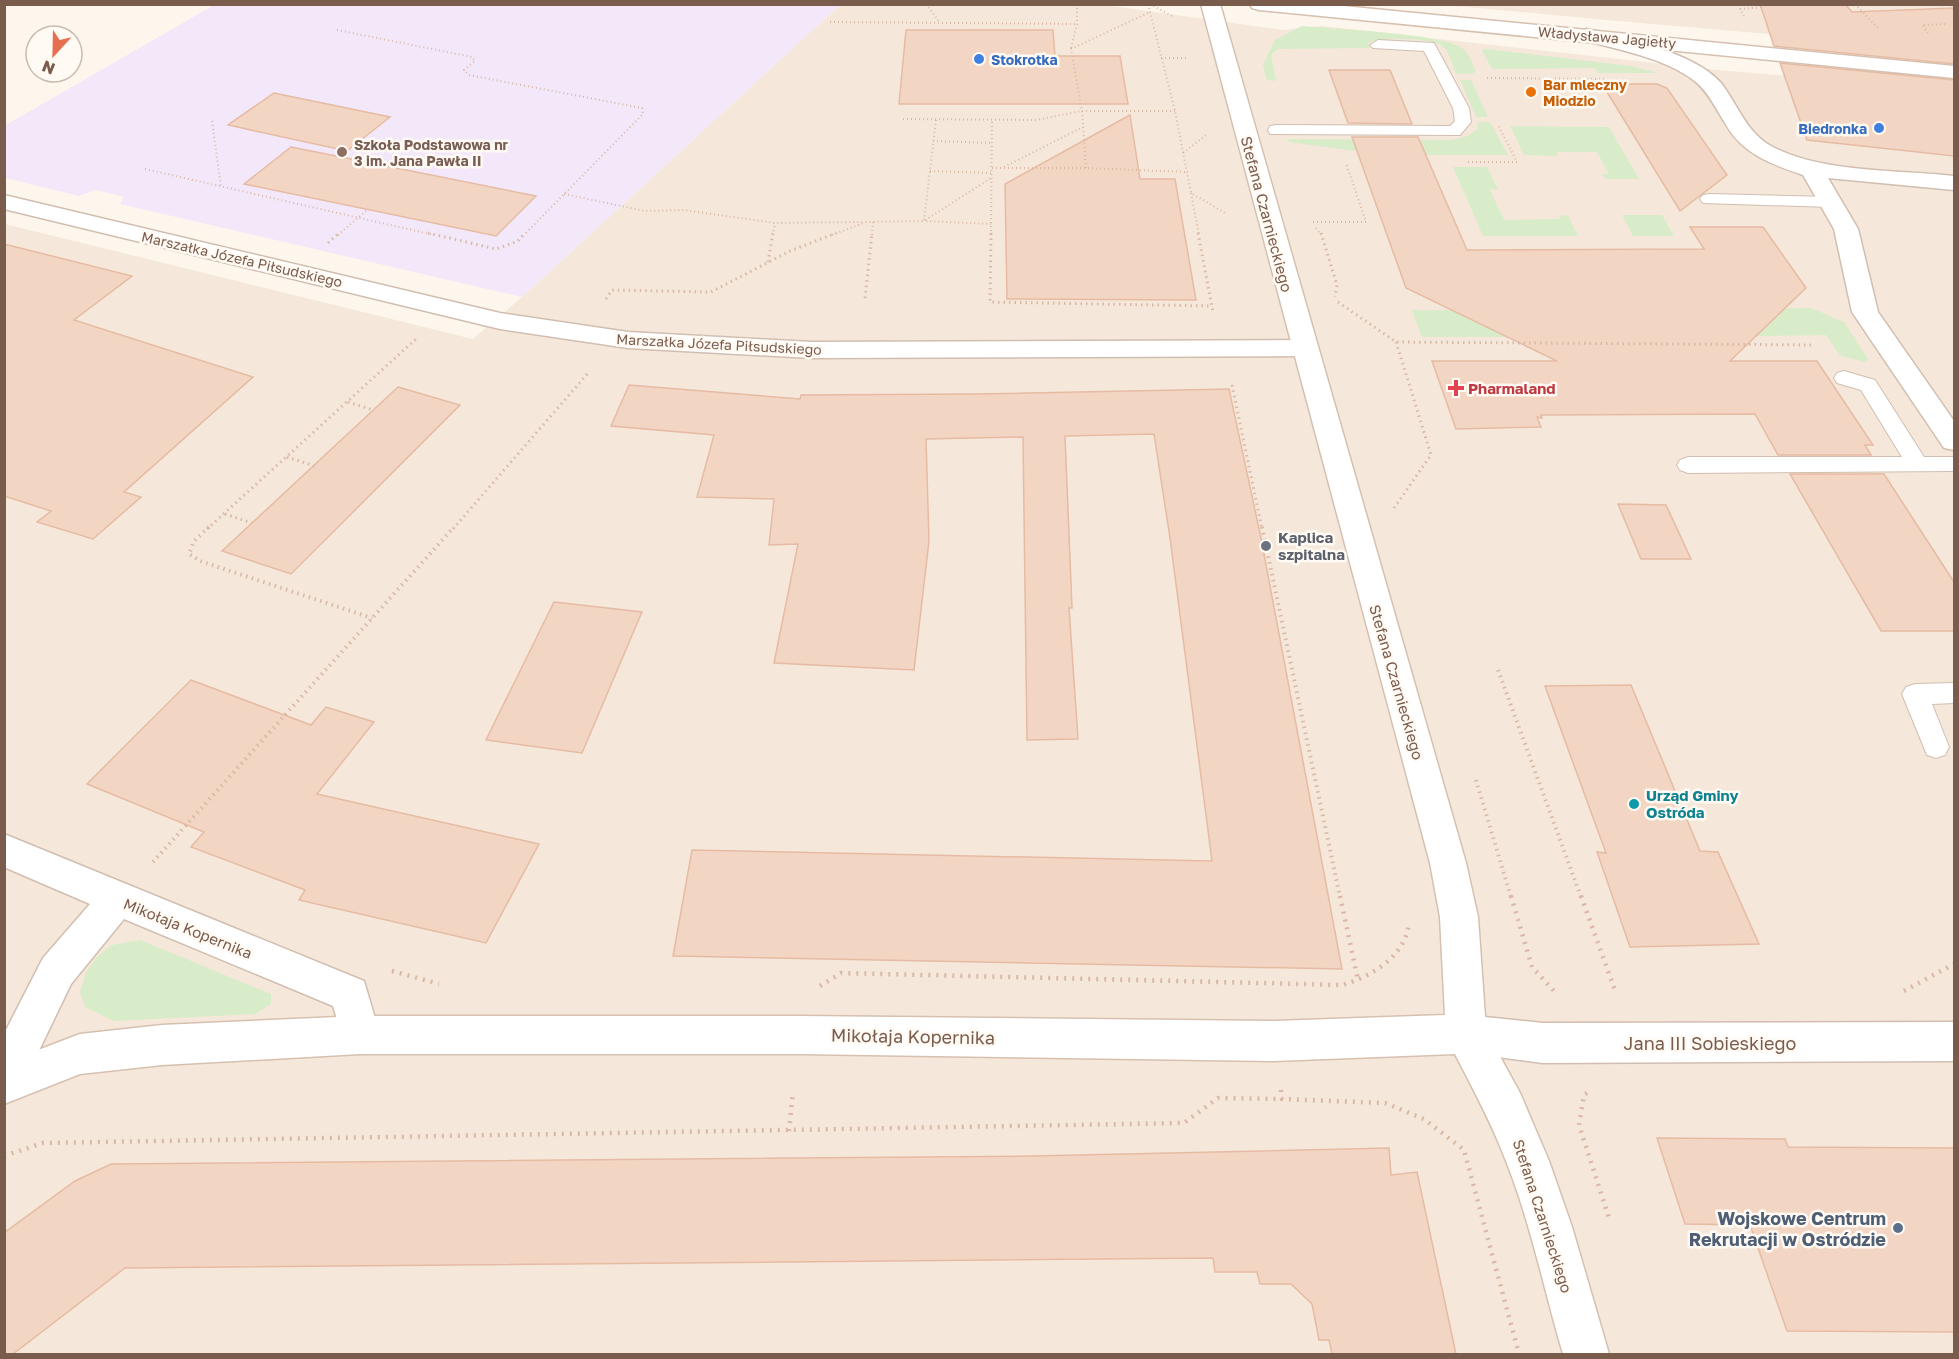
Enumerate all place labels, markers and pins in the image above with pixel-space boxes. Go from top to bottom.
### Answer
place label: Stokrotka [991,51,1058,68]
marker: Stokrotka [972,52,986,66]
place label: Bar mleczny Miodzio [1543,76,1628,109]
marker: Bar mleczny Miodzio [1524,85,1538,99]
place label: Biedronka [1798,120,1867,137]
marker: Biedronka [1872,121,1886,135]
place label: Szkoła Podstawowa nr 3 im. Jana Pawła II [354,136,509,169]
marker: Szkoła Podstawowa nr 3 im. Jana Pawła II [335,145,349,159]
place label: Pharmaland [1468,379,1556,397]
marker: Pharmaland [1449,381,1463,395]
place label: Kaplica szpitalna [1278,528,1345,563]
marker: Kaplica szpitalna [1259,539,1273,553]
place label: Urząd Gminy Ostróda [1646,786,1738,821]
marker: Urząd Gminy Ostróda [1627,797,1641,811]
place label: Wojskowe Centrum Rekrutacji w Ostródzie [1689,1207,1886,1250]
marker: Wojskowe Centrum Rekrutacji w Ostródzie [1891,1221,1905,1235]

